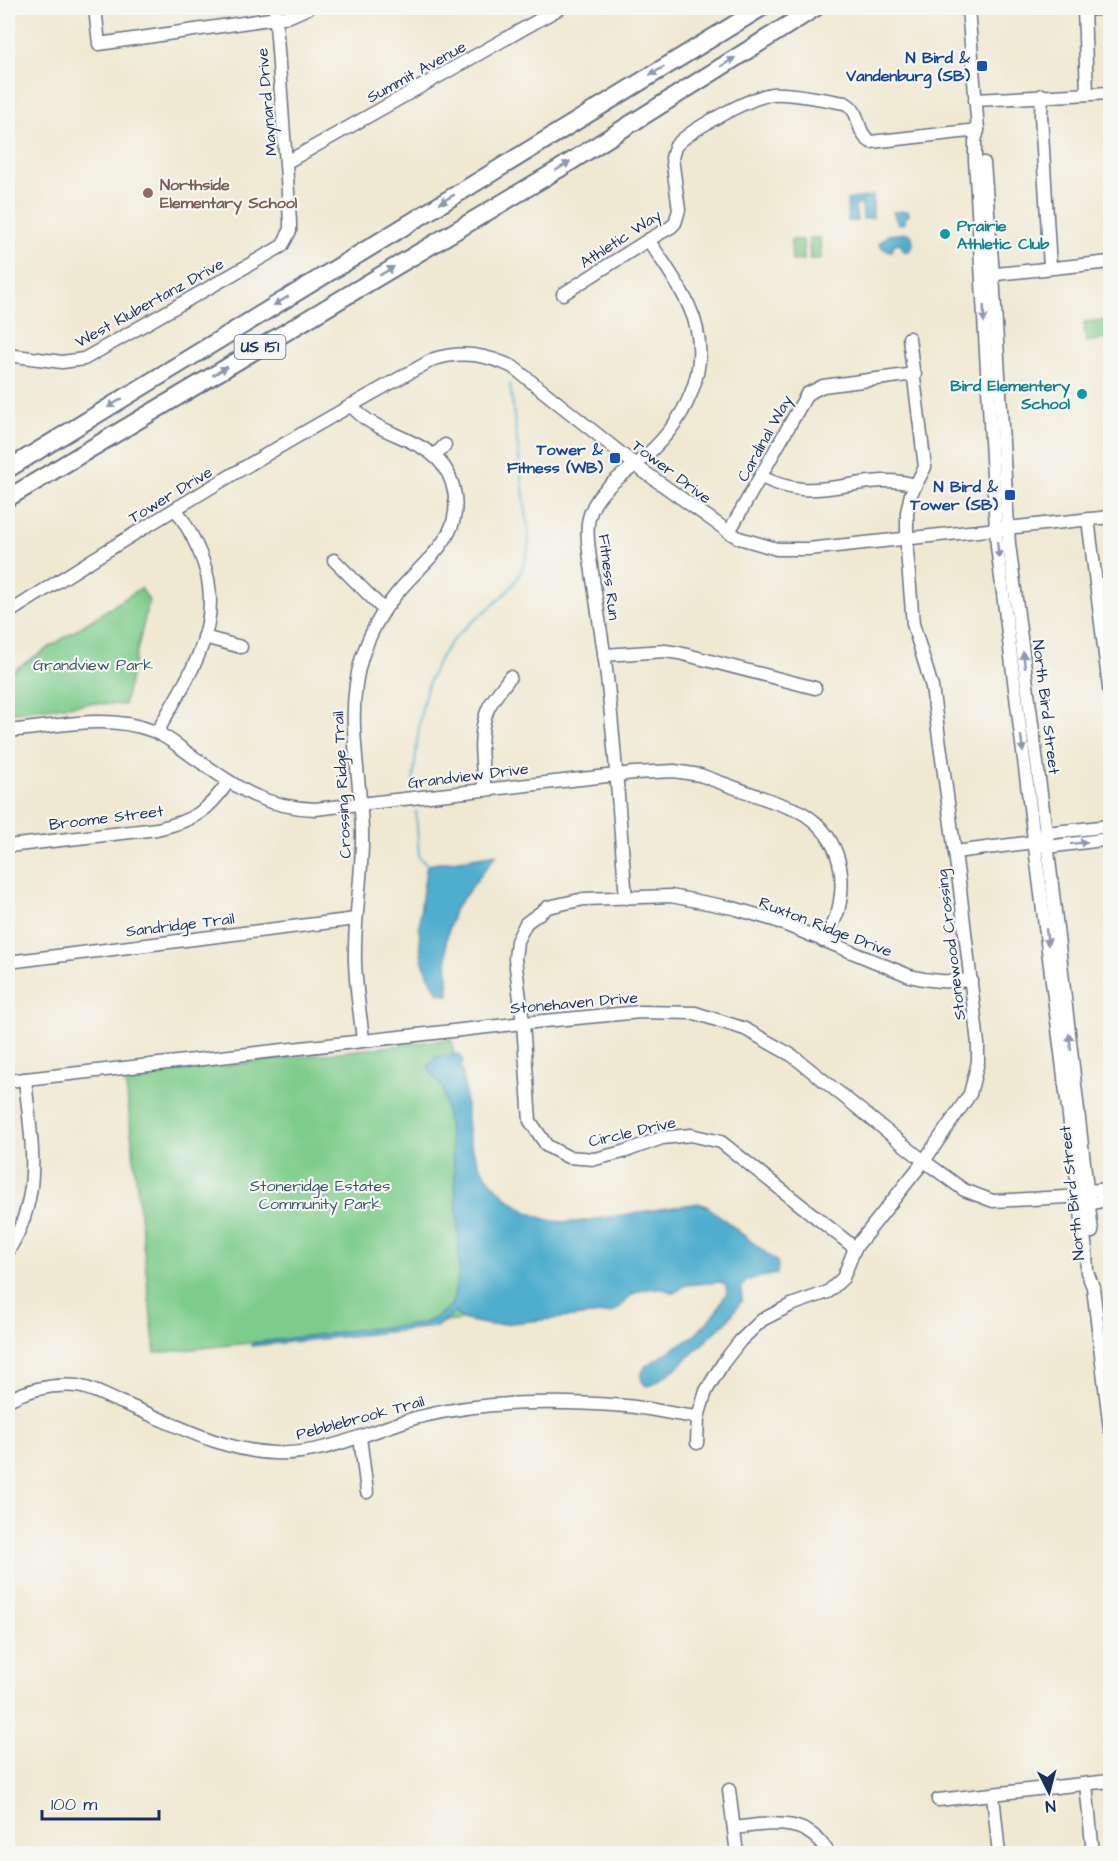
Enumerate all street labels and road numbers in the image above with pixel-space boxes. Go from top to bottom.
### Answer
street label: Summit Avenue [363,35,470,108]
street label: Maynard Drive [251,47,284,157]
street label: Athletic Way [575,204,666,274]
street label: West Klubertanz Drive [71,253,228,353]
road number: US 151 [234,335,286,359]
street label: Cardinal Way [732,391,799,486]
street label: Tower Drive [627,435,716,509]
street label: Tower Drive [124,461,217,529]
street label: Fitness Run [593,533,625,621]
street label: North Bird Street [1027,639,1065,776]
street label: Crossing Ridge Trail [327,711,358,859]
street label: Grandview Drive [406,758,530,794]
street label: Broome Street [48,800,165,836]
street label: Stonewood Crossing [931,868,972,1022]
street label: Ruxton Ridge Drive [756,891,896,963]
street label: Sandridge Trail [125,907,236,944]
street label: Stonehaven Drive [509,986,639,1020]
street label: Circle Drive [586,1111,678,1153]
street label: North Bird Street [1054,1124,1090,1261]
street label: Pebblebrook Trail [294,1390,427,1446]

